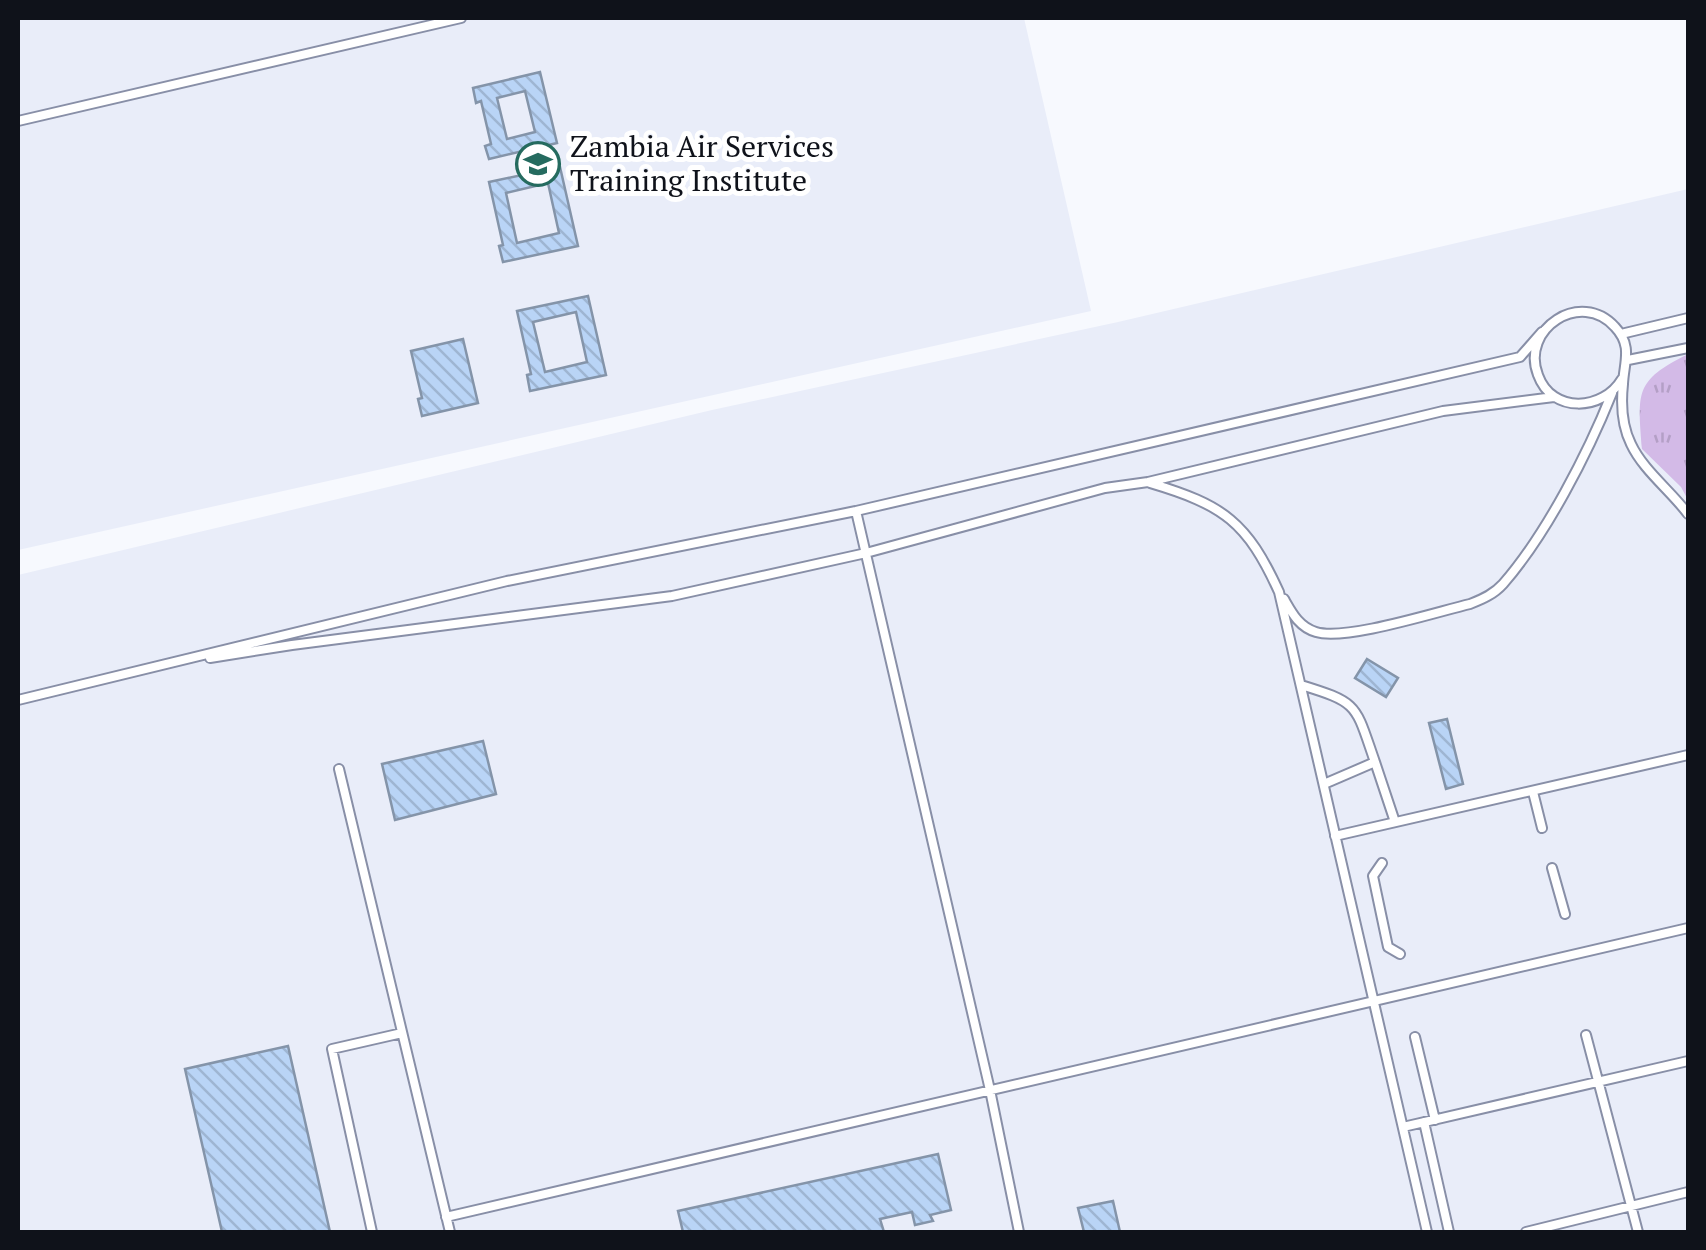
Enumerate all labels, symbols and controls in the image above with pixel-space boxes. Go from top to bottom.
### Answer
place label: Zambia Air Services Training Institute [570,126,834,200]
school or university icon: Zambia Air Services Training Institute [515,141,561,187]

